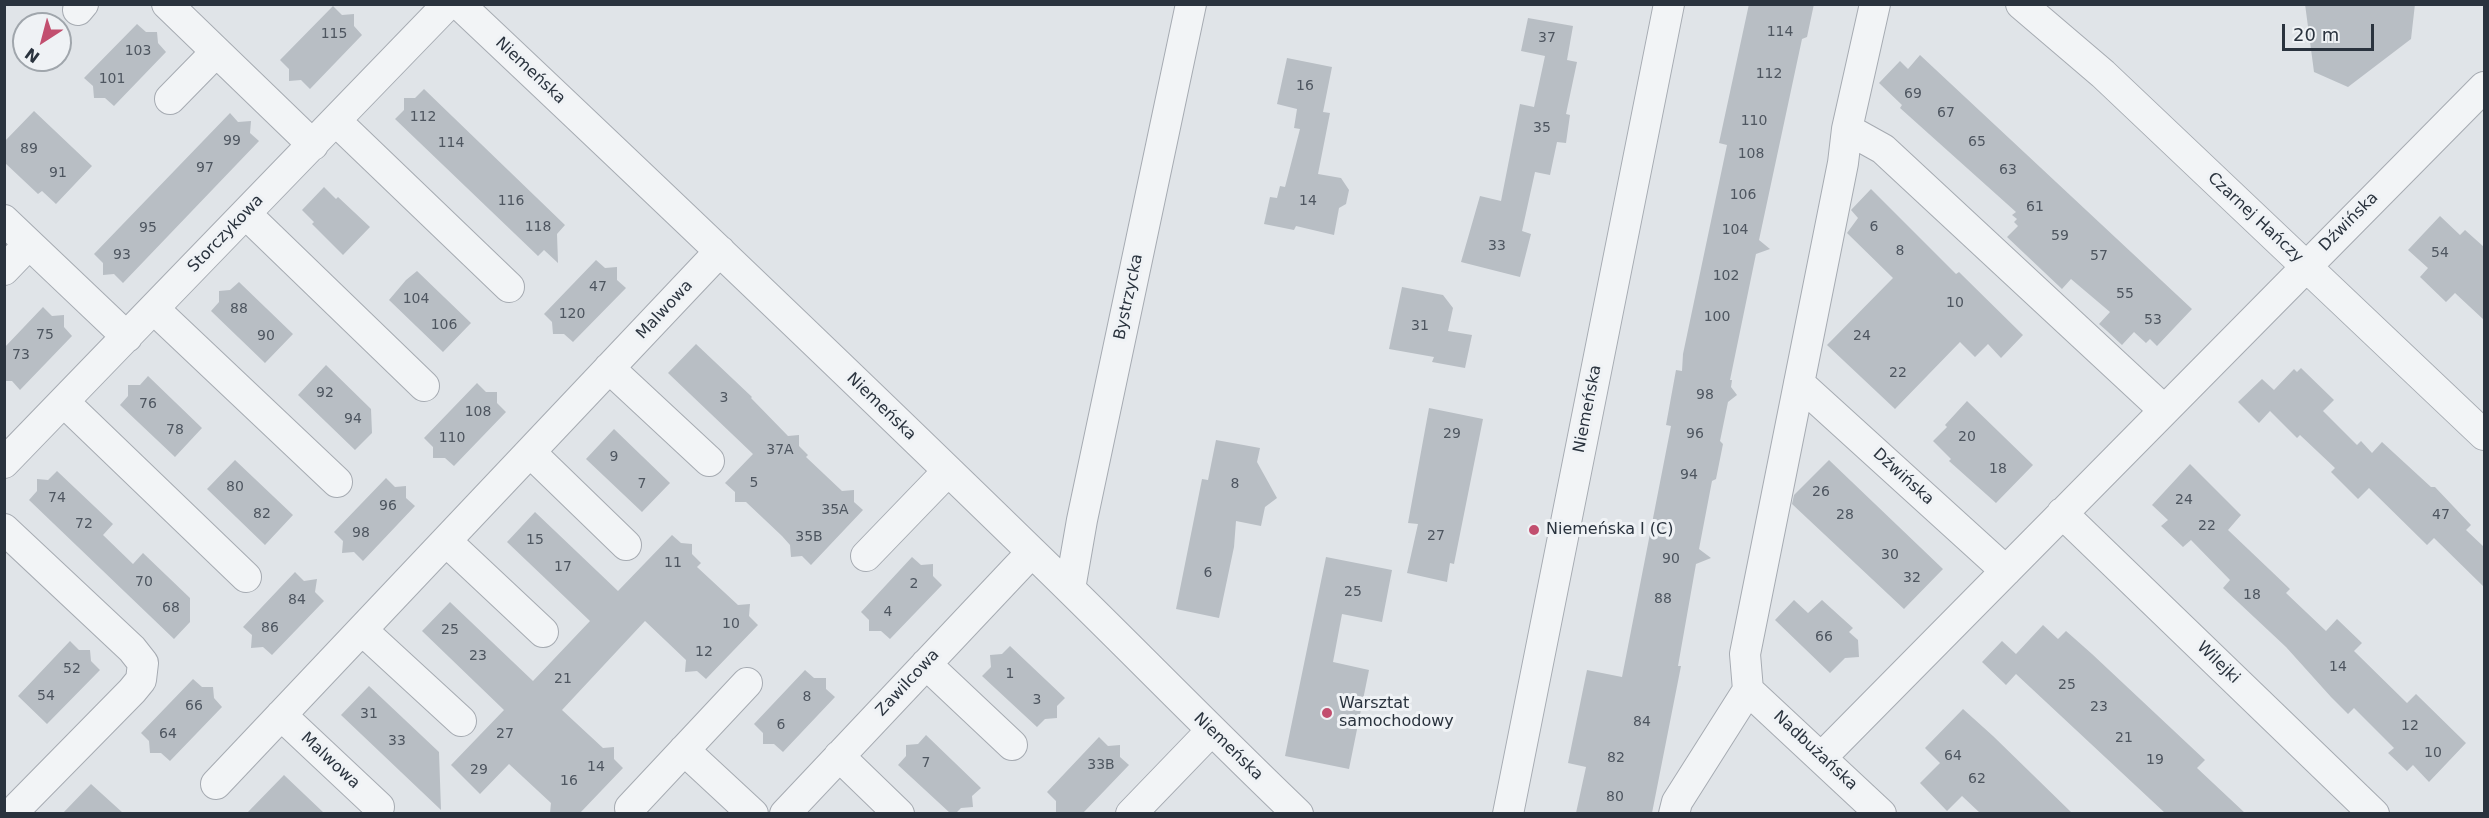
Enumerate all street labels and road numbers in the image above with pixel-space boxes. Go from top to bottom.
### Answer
street label: Niemeńska [491,34,569,108]
street label: Czarnej Hańczy [2203,169,2307,267]
street label: Dźwińska [2316,189,2382,255]
street label: Storczykowa [184,191,268,277]
street label: Bystrzycka [1111,252,1147,342]
street label: Malwowa [633,276,697,344]
street label: Niemeńska [1570,364,1606,454]
street label: Niemeńska [842,369,920,445]
street label: Dźwińska [1869,445,1937,509]
street label: Wilejki [2192,638,2244,688]
street label: Zawilcowa [872,646,944,720]
street label: Nadbużańska [1769,707,1861,795]
street label: Niemeńska [1189,709,1267,785]
street label: Malwowa [296,729,364,793]

